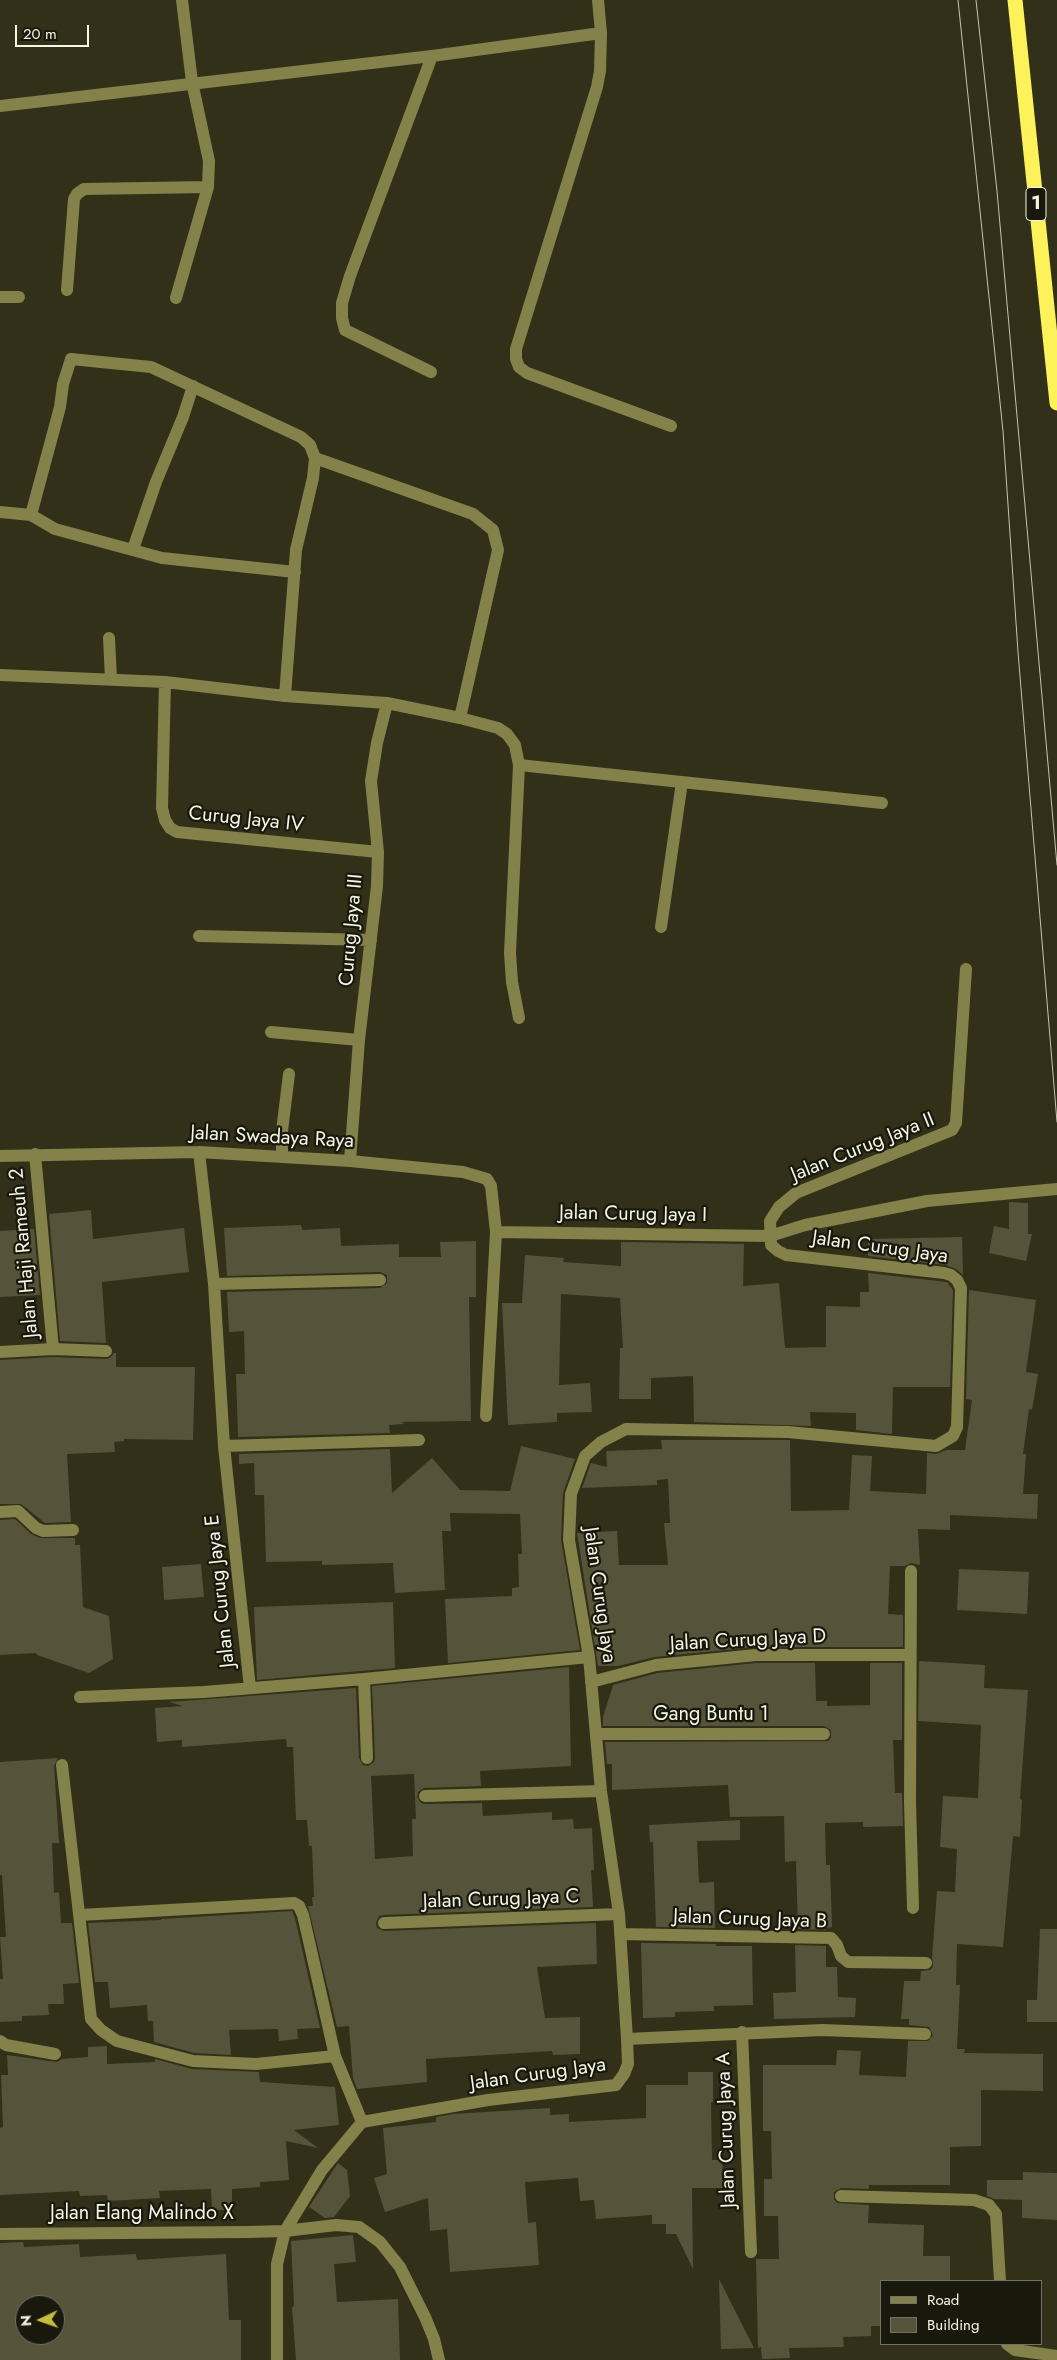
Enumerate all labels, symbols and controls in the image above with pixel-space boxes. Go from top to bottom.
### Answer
scale bar [18,15,91,47]
text: 20 m [23,23,57,45]
road number: 1 [1026,188,1046,220]
street label: Curug Jaya IV [187,802,305,838]
street label: Curug Jaya III [335,873,369,987]
street label: Jalan Curug Jaya II [788,1108,938,1188]
street label: Jalan Swadaya Raya [190,1122,354,1154]
street label: Jalan Haji Rameuh 2 [6,1167,44,1339]
street label: Jalan Curug Jaya I [559,1202,707,1228]
street label: Jalan Curug Jaya [811,1227,949,1269]
street label: Jalan Curug Jaya E [201,1513,241,1669]
street label: Jalan Curug Jaya [578,1526,620,1664]
street label: Jalan Curug Jaya D [669,1625,827,1657]
street label: Gang Buntu 1 [653,1703,769,1727]
street label: Jalan Curug Jaya C [422,1885,580,1915]
street label: Jalan Curug Jaya B [673,1905,827,1935]
street label: Jalan Curug Jaya A [712,2052,742,2208]
street label: Jalan Curug Jaya [469,2054,607,2096]
street label: Jalan Elang Malindo X [50,2202,234,2226]
legend [880,2280,1042,2345]
text: Road [927,2289,959,2311]
north arrow [15,2295,65,2345]
text: Building [927,2314,979,2336]
text: N [16,2315,36,2327]

